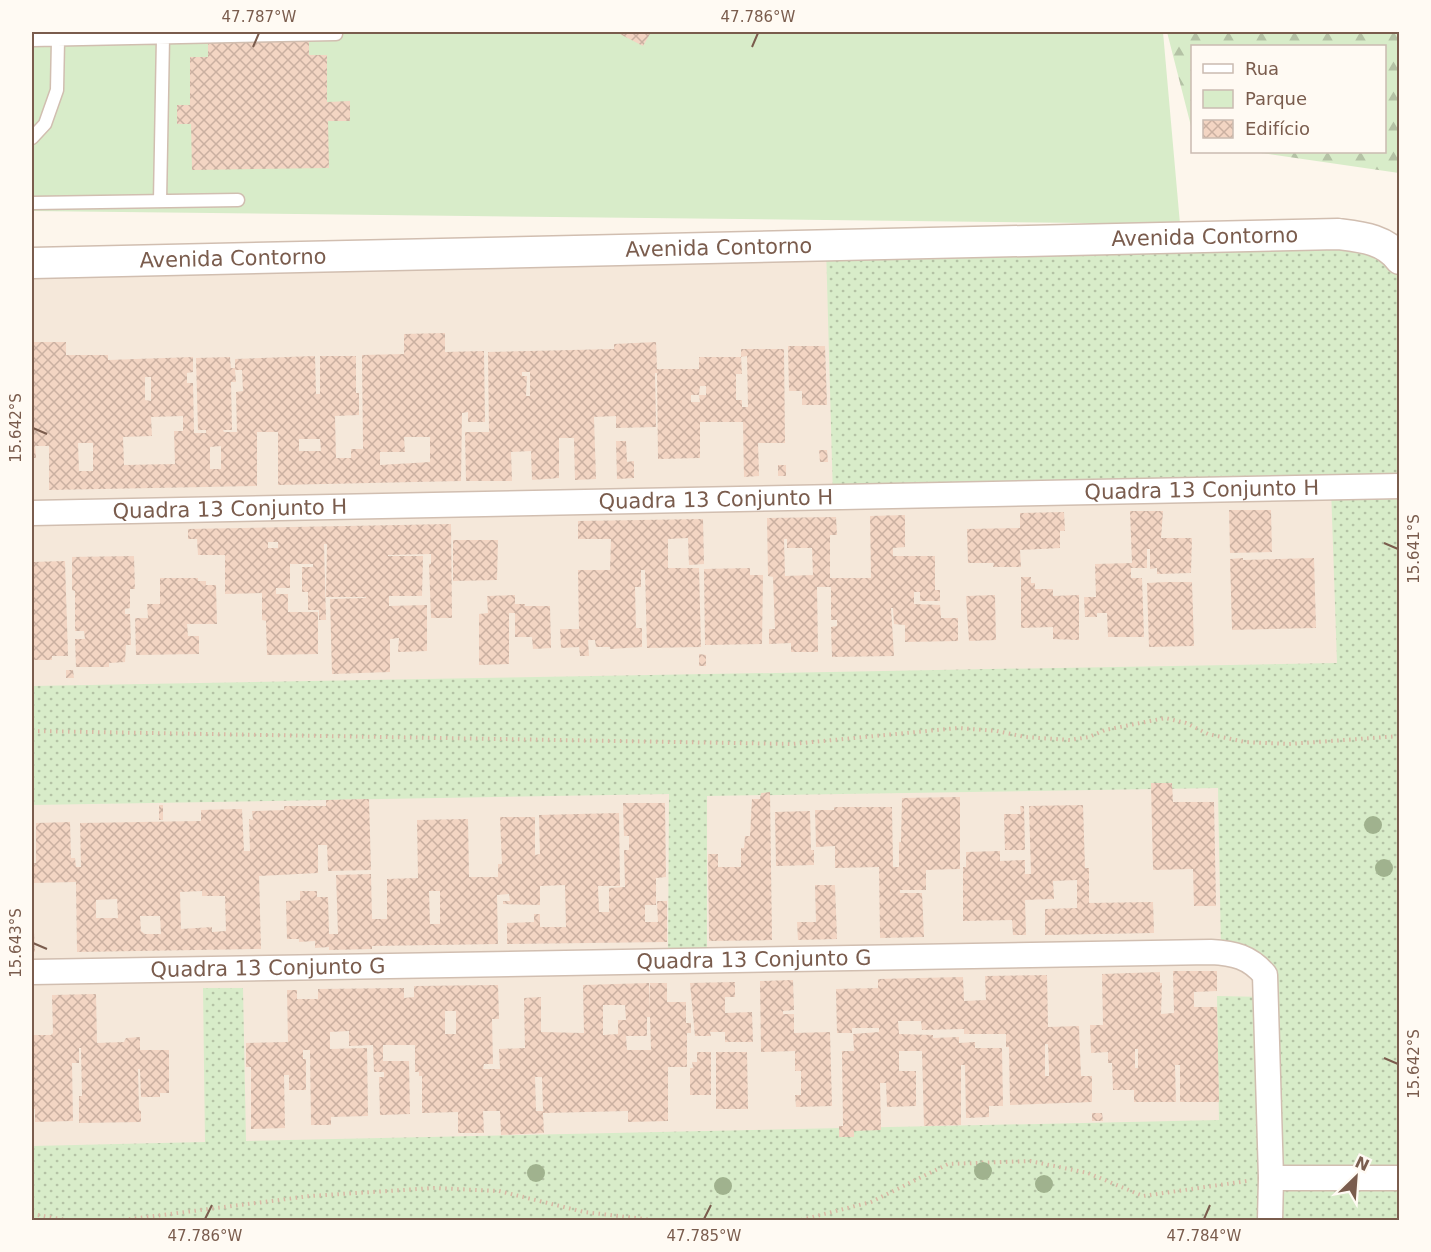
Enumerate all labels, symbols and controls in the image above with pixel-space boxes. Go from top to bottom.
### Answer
text: 47.787°W [222,8,297,26]
text: 47.786°W [721,8,796,26]
legend [1191,45,1386,153]
text: Rua [1245,58,1279,79]
text: Parque [1245,88,1307,109]
text: Edifício [1245,118,1310,139]
street label: Avenida Contorno [1111,223,1298,251]
street label: Avenida Contorno [625,234,813,262]
street label: Avenida Contorno [139,244,327,273]
text: 15.642°S [7,393,25,463]
street label: Quadra 13 Conjunto H [1084,476,1319,504]
street label: Quadra 13 Conjunto H [598,485,833,514]
street label: Quadra 13 Conjunto H [112,495,347,523]
text: 15.641°S [1405,514,1423,584]
text: 15.643°S [7,908,25,978]
street label: Quadra 13 Conjunto G [636,946,872,974]
street label: Quadra 13 Conjunto G [150,954,386,982]
text: 15.642°S [1405,1029,1423,1099]
north arrow [1326,1147,1386,1207]
text: N [1352,1152,1372,1175]
text: 47.786°W [168,1227,243,1245]
text: 47.785°W [667,1227,742,1245]
text: 47.784°W [1167,1227,1242,1245]

